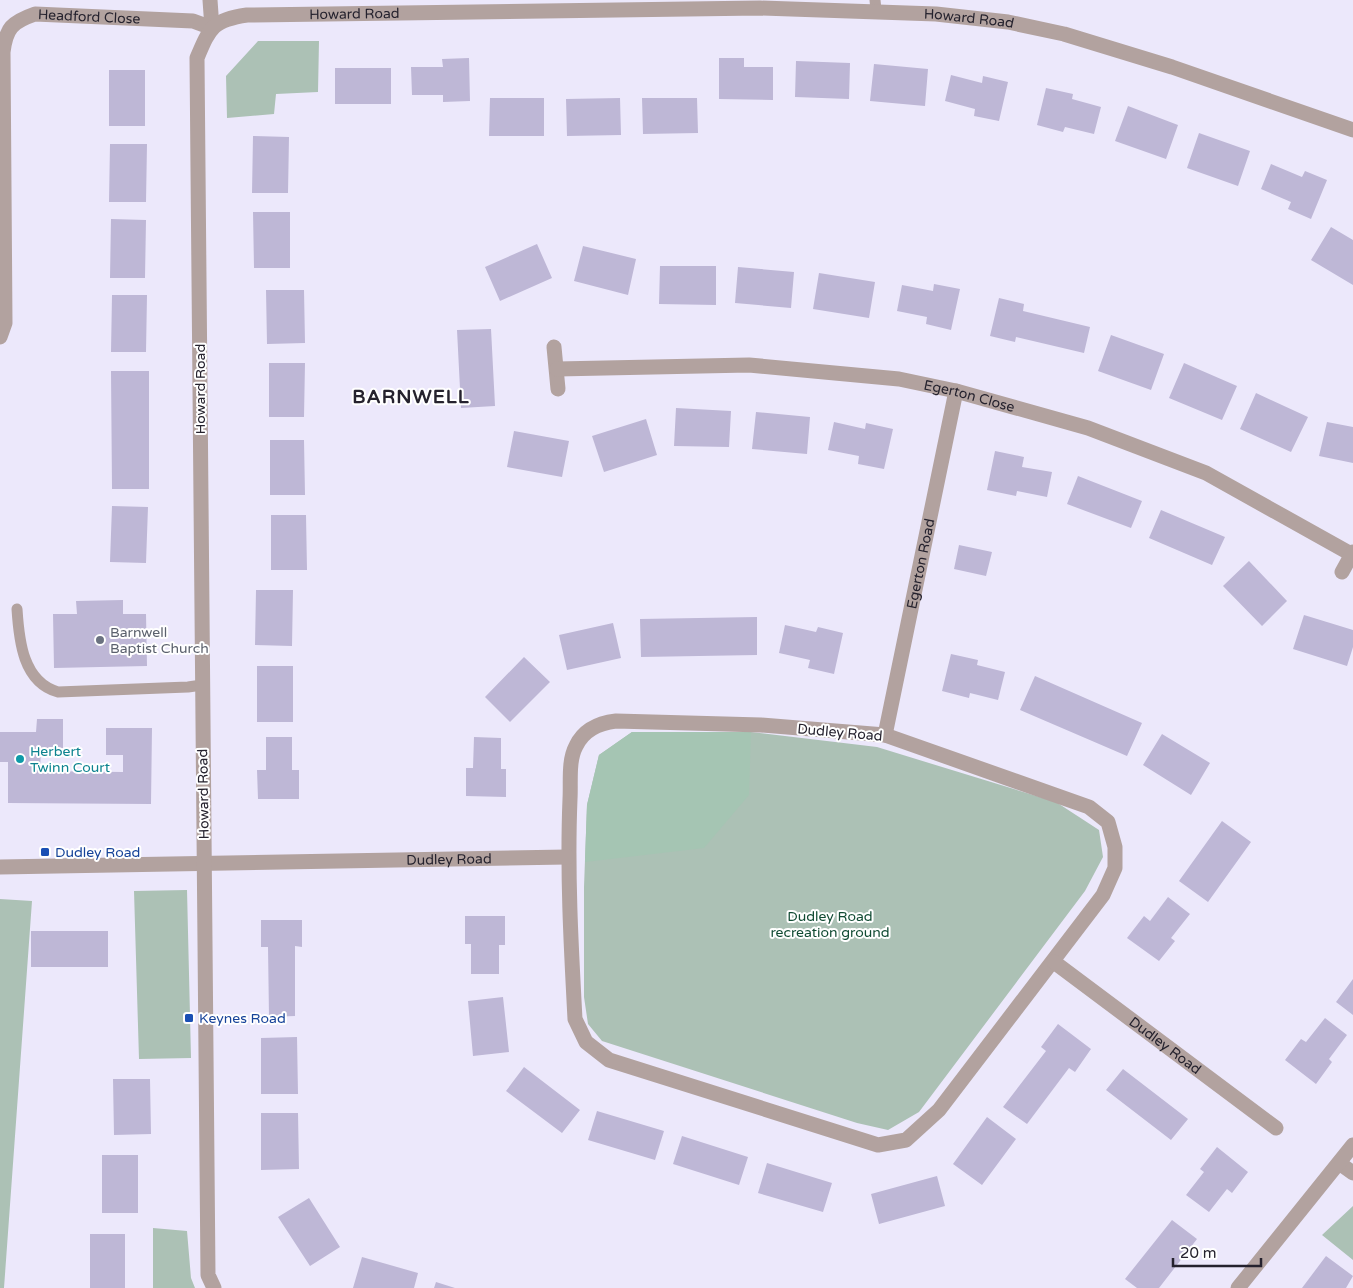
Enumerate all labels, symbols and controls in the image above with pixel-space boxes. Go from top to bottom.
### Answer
street label: Howard Road [309,5,400,23]
street label: Headford Close [38,6,141,28]
street label: Howard Road [924,6,1016,32]
street label: Howard Road [192,344,209,434]
street label: Egerton Close [922,376,1017,416]
district label: BARNWELL [352,386,470,408]
street label: Egerton Road [903,517,938,611]
place label: Barnwell Baptist Church [110,624,209,657]
marker: Barnwell Baptist Church [94,634,106,646]
street label: Dudley Road [797,720,883,745]
place label: Herbert Twinn Court [30,743,111,776]
street label: Howard Road [194,749,213,839]
marker: Herbert Twinn Court [14,753,26,765]
place label: Dudley Road [55,844,140,861]
marker: Dudley Road [39,846,51,858]
street label: Dudley Road [406,850,492,869]
park label: Dudley Road recreation ground [770,908,890,941]
place label: Keynes Road [199,1010,286,1027]
marker: Keynes Road [183,1012,195,1024]
street label: Dudley Road [1126,1013,1204,1078]
scale bar [1173,1236,1260,1268]
text: 20 m [1180,1244,1217,1262]

